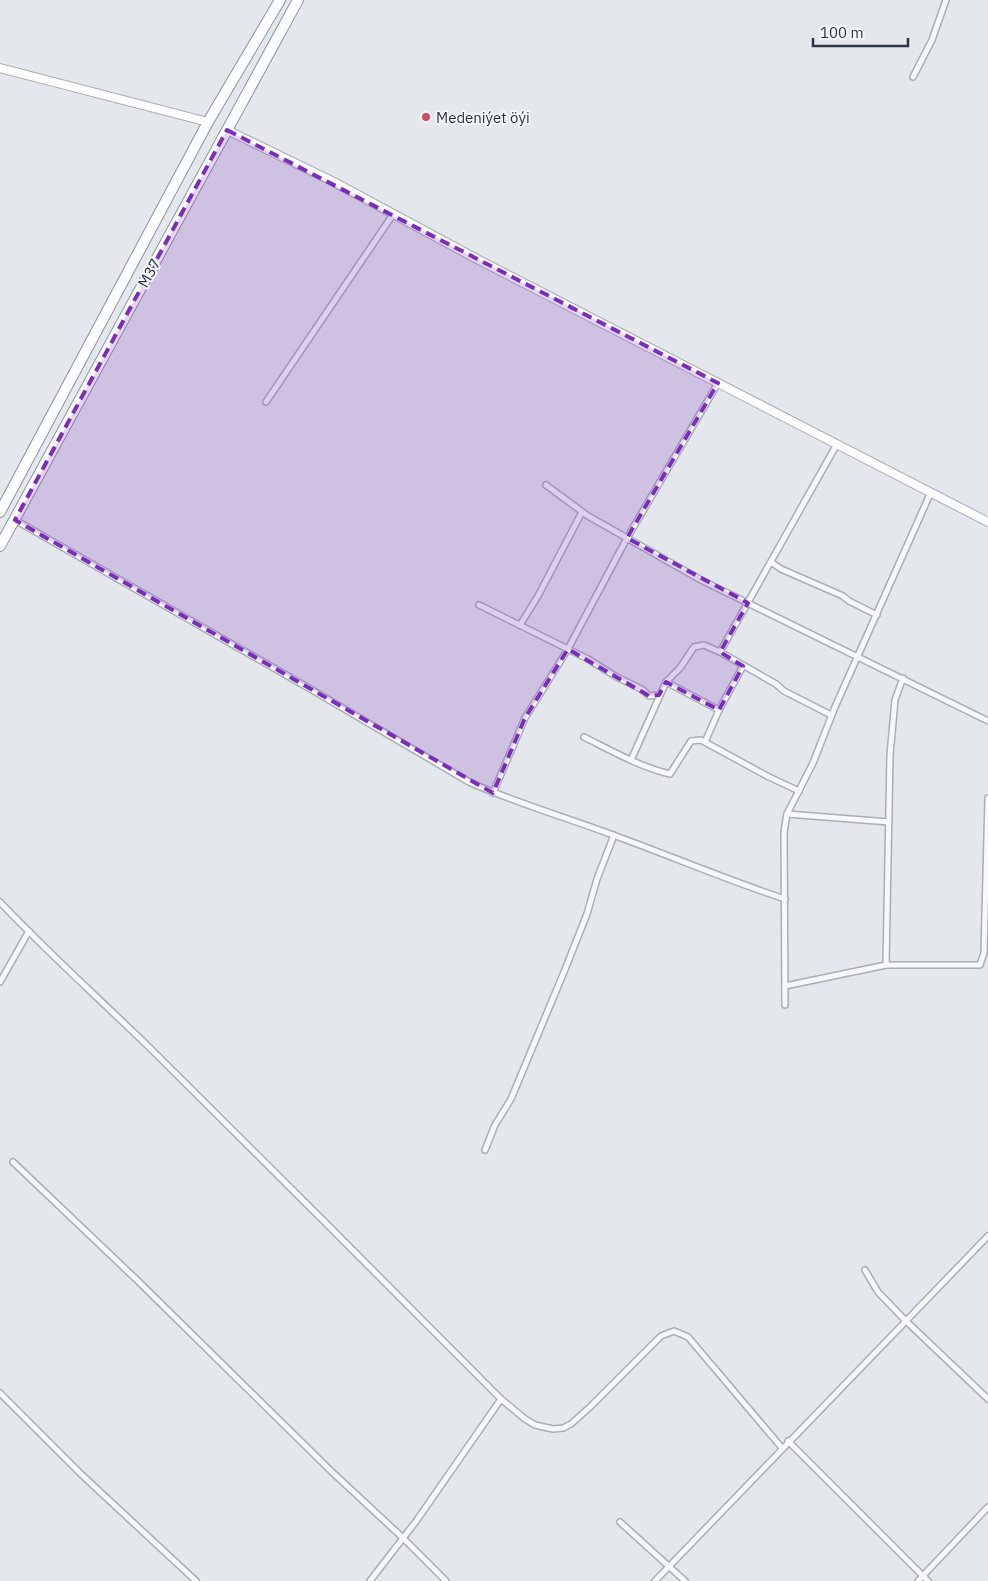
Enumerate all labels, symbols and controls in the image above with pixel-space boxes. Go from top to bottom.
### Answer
scale bar [813,15,908,47]
text: 100 m [820,23,864,42]
place label: Medeniýet öýi [436,108,530,127]
marker: Medeniýet öýi [420,111,432,123]
street label: M37 [133,255,165,291]

